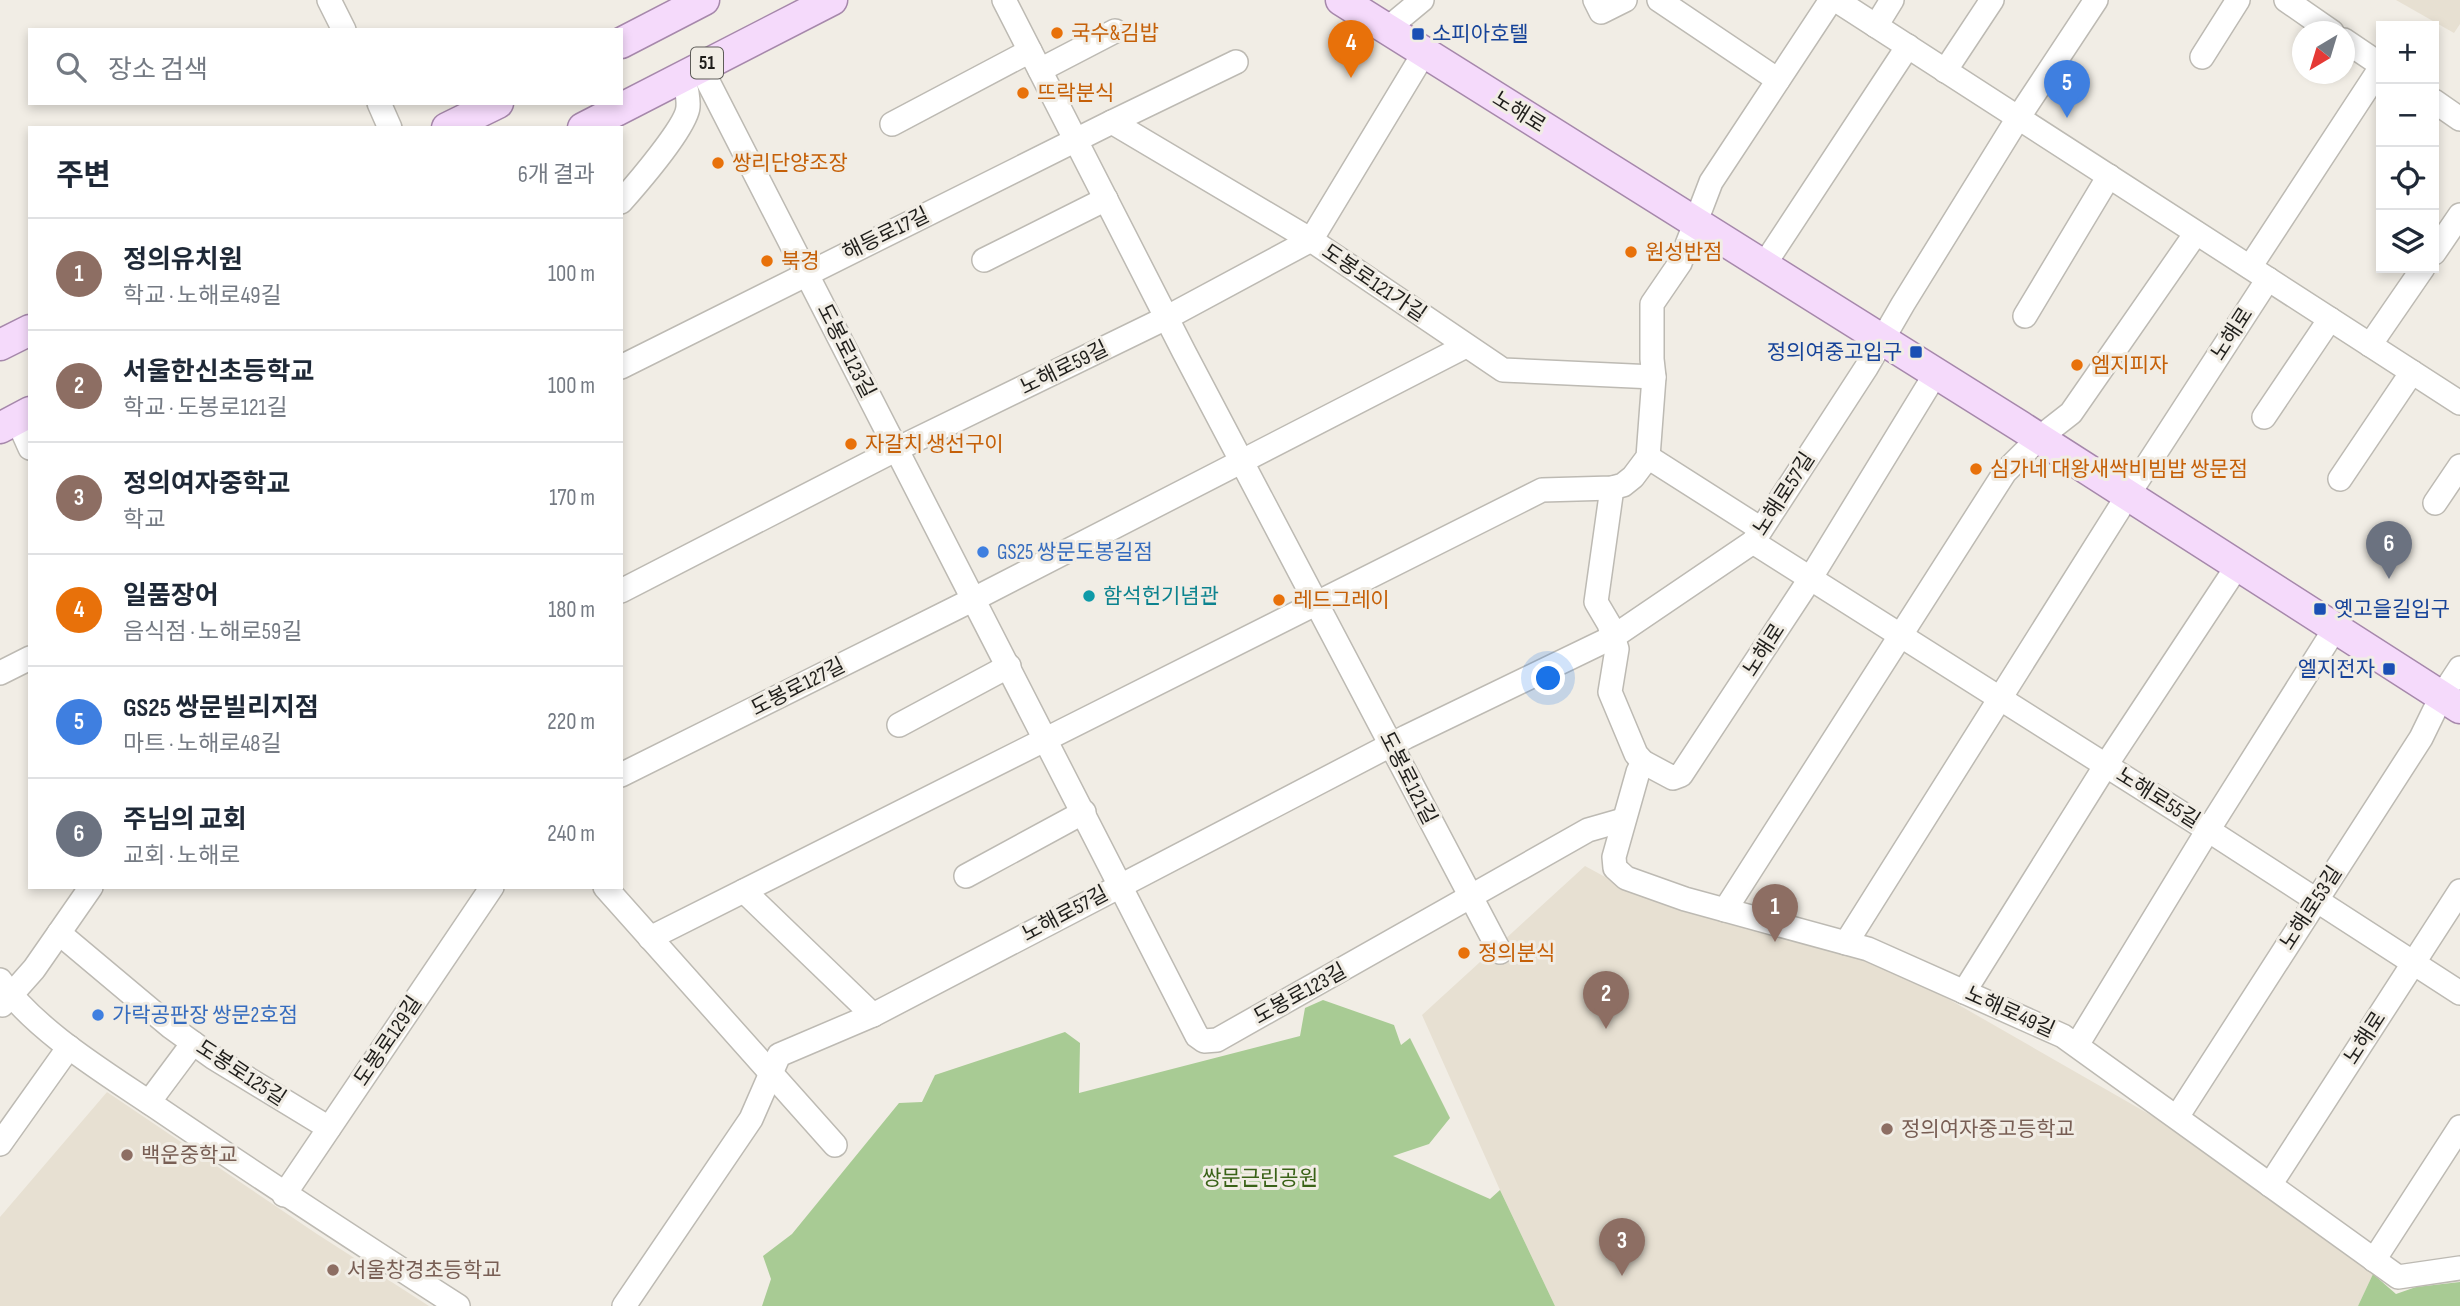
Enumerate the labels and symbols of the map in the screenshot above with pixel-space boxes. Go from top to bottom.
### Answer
pin: 4 [1328,20,1374,78]
place label: 국수&김밥 [1071,21,1159,46]
north arrow [2292,21,2355,84]
place label: 소피아호텔 [1432,22,1529,47]
marker: 국수&김밥 [1049,25,1065,41]
marker: 소피아호텔 [1410,26,1426,42]
road number: 51 [691,48,723,78]
pin: 5 [2044,60,2090,118]
place label: 뜨락분식 [1037,81,1114,106]
marker: 뜨락분식 [1015,85,1031,101]
street label: 노해로 [1488,86,1550,138]
place label: 쌍리단양조장 [732,151,848,176]
marker: 쌍리단양조장 [710,155,726,171]
street label: 해등로17길 [839,202,933,266]
street label: 도봉로121가길 [1317,239,1431,327]
place label: 원성반점 [1645,240,1722,265]
marker: 원성반점 [1623,244,1639,260]
place label: 북경 [781,249,820,274]
marker: 북경 [759,253,775,269]
street label: 도봉로123길 [812,300,880,402]
street label: 노해로 [2206,303,2258,365]
street label: 노해로59길 [1016,336,1112,400]
place label: 정의여중고입구 [1767,340,1902,365]
marker: 정의여중고입구 [1908,344,1924,360]
place label: 엠지피자 [2091,353,2168,378]
marker: 엠지피자 [2069,357,2085,373]
place label: 자갈치 생선구이 [865,432,1004,457]
marker: 자갈치 생선구이 [843,436,859,452]
street label: 노해로57길 [1748,448,1820,540]
place label: 심가네 대왕새싹비빔밥 쌍문점 [1990,457,2248,482]
marker: 심가네 대왕새싹비빔밥 쌍문점 [1968,461,1984,477]
pin: 6 [2366,521,2412,579]
place label: GS25 쌍문도봉길점 [997,540,1153,565]
marker: GS25 쌍문도봉길점 [975,544,991,560]
place label: 함석헌기념관 [1103,584,1219,609]
marker: 함석헌기념관 [1081,588,1097,604]
place label: 레드그레이 [1293,588,1390,613]
marker: 레드그레이 [1271,592,1287,608]
place label: 옛고을길입구 [2334,597,2450,622]
marker: 옛고을길입구 [2312,601,2328,617]
street label: 노해로 [1738,619,1790,681]
street label: 도봉로127길 [747,653,849,721]
place label: 엘지전자 [2298,657,2375,682]
your location [1531,661,1565,695]
marker: 엘지전자 [2381,661,2397,677]
street label: 도봉로121길 [1374,727,1442,829]
street label: 노해로55길 [2111,762,2205,834]
street label: 노해로53길 [2275,862,2347,954]
street label: 노해로57길 [1018,881,1112,947]
pin: 1 [1752,884,1798,942]
place label: 정의분식 [1478,941,1555,966]
marker: 정의분식 [1456,945,1472,961]
street label: 도봉로123길 [1249,958,1351,1030]
pin: 2 [1583,971,1629,1029]
street label: 노해로49길 [1961,981,2059,1043]
street label: 도봉로129길 [349,991,427,1091]
place label: 가락공판장 쌍문2호점 [112,1003,298,1028]
marker: 가락공판장 쌍문2호점 [90,1007,106,1023]
street label: 노해로 [2339,1007,2391,1069]
street label: 도봉로125길 [191,1035,291,1111]
place label: 정의여자중고등학교 [1901,1117,2075,1142]
marker: 정의여자중고등학교 [1879,1121,1895,1137]
place label: 백운중학교 [141,1143,238,1168]
marker: 백운중학교 [119,1147,135,1163]
park label: 쌍문근린공원 [1202,1166,1318,1191]
pin: 3 [1599,1218,1645,1276]
place label: 서울창경초등학교 [347,1258,502,1283]
marker: 서울창경초등학교 [325,1262,341,1278]

